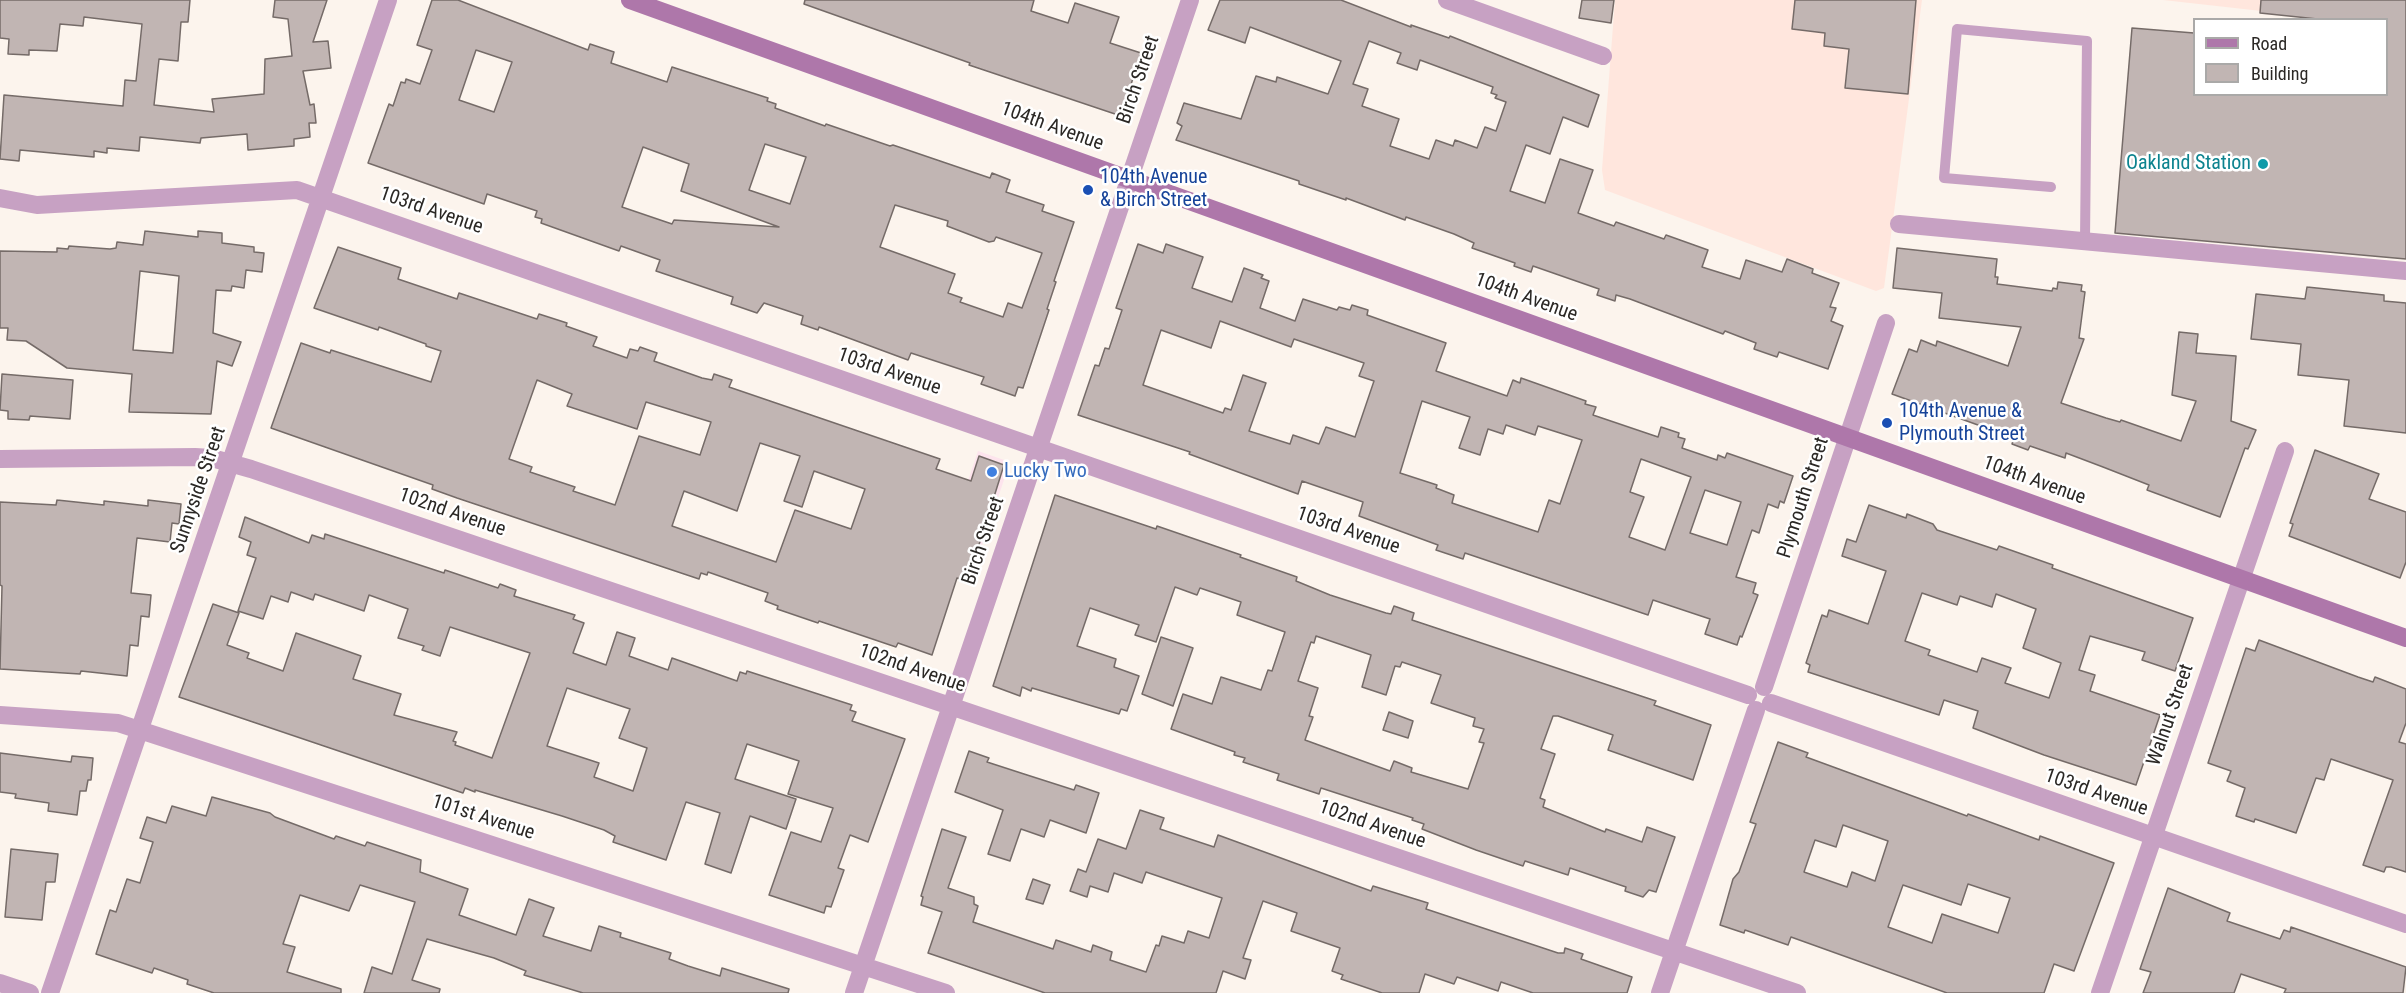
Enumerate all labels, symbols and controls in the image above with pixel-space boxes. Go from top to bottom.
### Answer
legend [2193,18,2388,96]
street label: Birch Street [1113,33,1165,127]
text: Road [2251,33,2287,54]
text: Building [2251,63,2308,84]
street label: 104th Avenue [997,97,1107,157]
place label: Oakland Station [2126,152,2251,176]
marker: Oakland Station [2256,157,2270,171]
place label: 104th Avenue & Birch Street [1100,166,1207,213]
street label: 103rd Avenue [376,182,486,240]
marker: 104th Avenue & Birch Street [1081,183,1095,197]
street label: 104th Avenue [1471,268,1581,328]
street label: 103rd Avenue [834,343,944,401]
place label: 104th Avenue & Plymouth Street [1899,400,2025,447]
marker: 104th Avenue & Plymouth Street [1880,416,1894,430]
street label: Sunnyside Street [166,424,232,556]
street label: Plymouth Street [1773,434,1835,562]
street label: 104th Avenue [1979,451,2089,511]
place label: Lucky Two [1004,460,1087,484]
marker: Lucky Two [985,465,999,479]
street label: 102nd Avenue [395,484,509,542]
street label: Birch Street [958,494,1010,588]
street label: 103rd Avenue [1293,502,1403,560]
street label: 102nd Avenue [855,640,969,698]
street label: Walnut Street [2142,661,2200,769]
street label: 103rd Avenue [2041,764,2151,822]
street label: 101st Avenue [428,790,538,846]
street label: 102nd Avenue [1315,796,1429,854]

